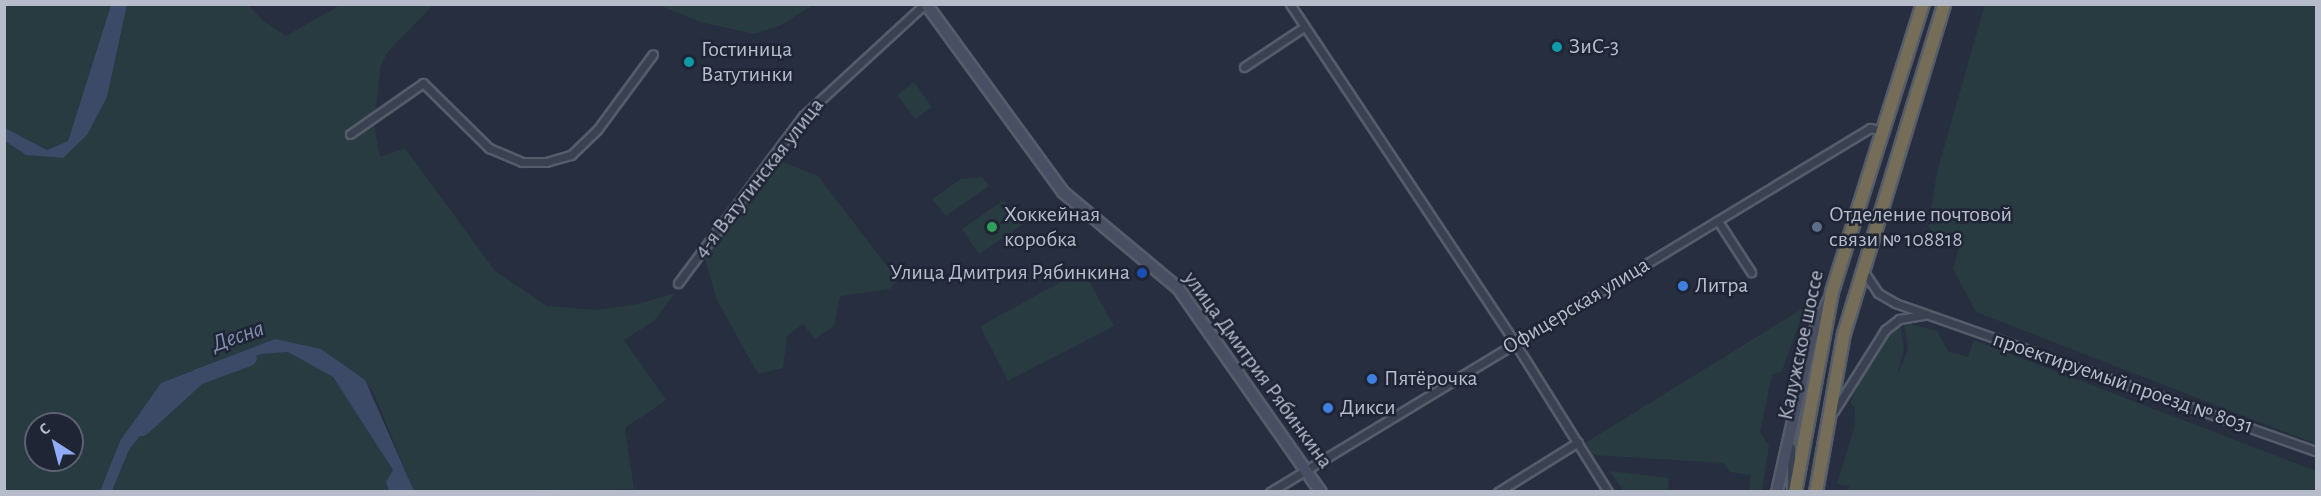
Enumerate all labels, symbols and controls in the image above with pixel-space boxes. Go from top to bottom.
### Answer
place label: ЗиС-3 [1569,34,1619,60]
place label: Гостиница Ватутинки [701,36,793,88]
marker: ЗиС-3 [1550,40,1564,54]
marker: Гостиница Ватутинки [682,55,696,69]
street label: 4-я Ватутинская улица [688,93,830,263]
place label: Хоккейная коробка [1004,201,1100,252]
place label: Отделение почтовой связи № 108818 [1829,201,2012,252]
marker: Хоккейная коробка [985,220,999,234]
marker: Отделение почтовой связи № 108818 [1810,220,1824,234]
street label: Офицерская улица [1498,252,1654,360]
place label: Улица Дмитрия Рябинкина [890,260,1130,286]
marker: Улица Дмитрия Рябинкина [1135,266,1149,280]
street label: улица Дмитрия Рябинкина [1177,266,1339,474]
street label: Калужское шоссе [1772,268,1830,422]
place label: Литра [1695,273,1748,299]
marker: Литра [1676,279,1690,293]
water label: Десна [208,315,268,359]
street label: проектируемый проезд № 8031 [1989,326,2257,440]
place label: Пятёрочка [1384,366,1478,392]
marker: Пятёрочка [1365,372,1379,386]
place label: Дикси [1340,395,1396,421]
marker: Дикси [1321,401,1335,415]
north arrow [24,412,84,472]
text: С [36,420,53,438]

